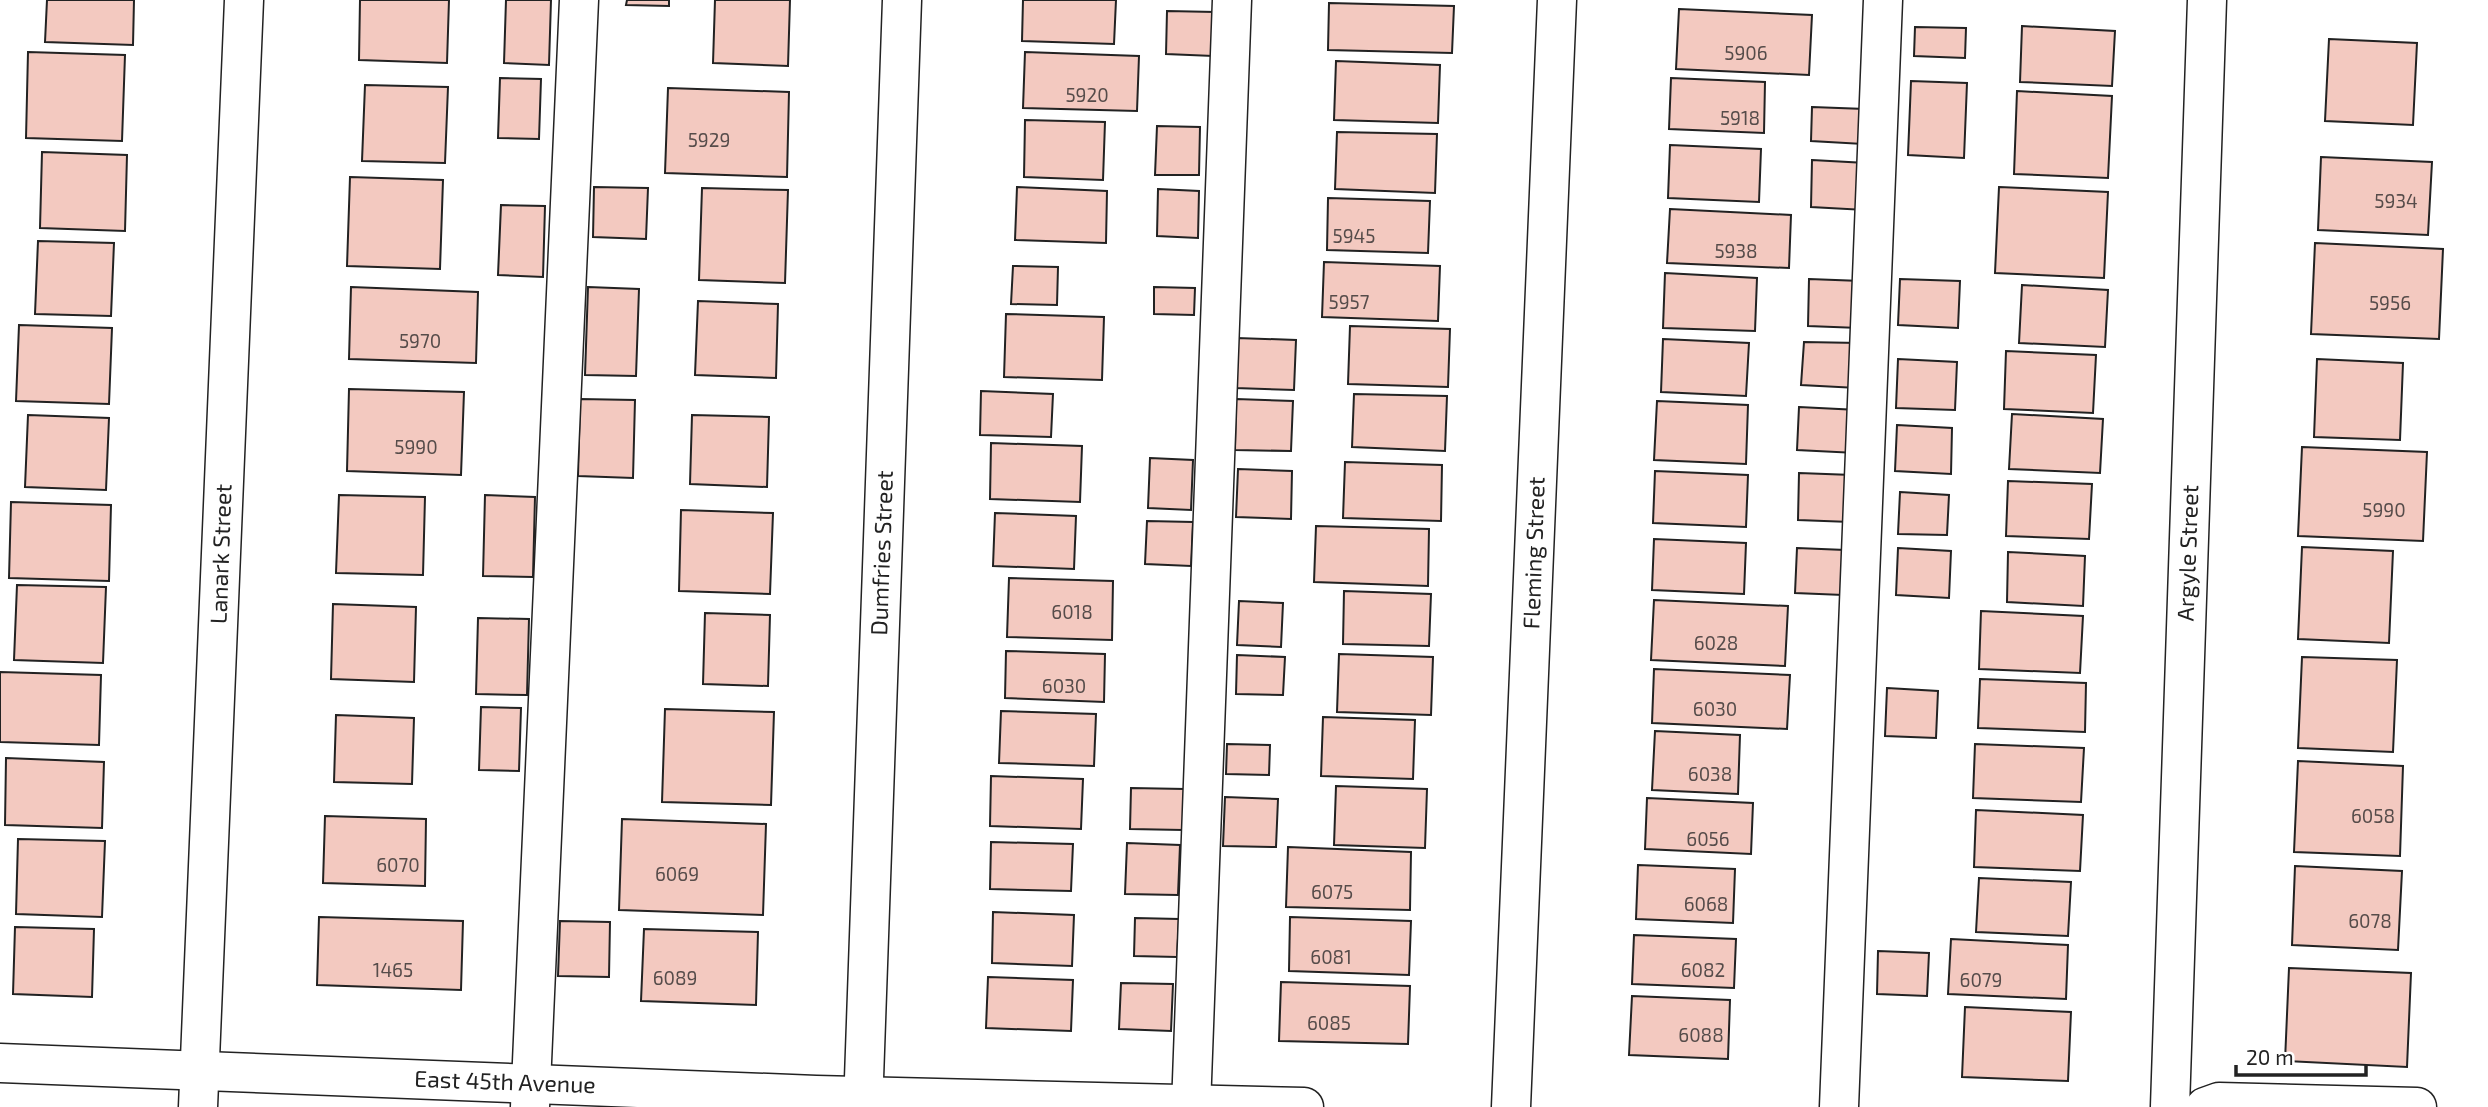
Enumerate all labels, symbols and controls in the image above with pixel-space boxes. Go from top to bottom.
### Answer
house number: 5906 [1724,41,1768,64]
house number: 5920 [1065,83,1109,106]
house number: 5918 [1720,106,1760,129]
house number: 5929 [688,128,730,151]
house number: 5934 [2374,189,2418,212]
house number: 5945 [1333,224,1375,247]
house number: 5938 [1714,239,1758,262]
house number: 5957 [1329,290,1370,313]
house number: 5956 [2369,291,2411,314]
house number: 5970 [399,329,441,352]
house number: 5990 [394,435,438,458]
street label: Dumfries Street [864,470,898,636]
street label: Fleming Street [1516,476,1550,630]
street label: Lanark Street [204,483,236,625]
street label: Argyle Street [2171,484,2203,622]
house number: 5990 [2362,498,2406,521]
house number: 6018 [1051,600,1093,623]
house number: 6028 [1694,631,1738,654]
house number: 6030 [1042,674,1086,697]
house number: 6030 [1693,697,1737,720]
house number: 6038 [1688,762,1732,785]
house number: 6058 [2351,804,2395,827]
house number: 6056 [1686,827,1730,850]
house number: 6070 [376,853,420,876]
house number: 6069 [655,862,699,885]
house number: 6075 [1311,880,1353,903]
house number: 6068 [1684,892,1728,915]
house number: 6078 [2348,909,2392,932]
house number: 6081 [1310,945,1352,968]
house number: 1465 [373,958,413,981]
house number: 6082 [1681,958,1725,981]
house number: 6089 [653,966,697,989]
house number: 6079 [1960,968,2002,991]
house number: 6085 [1307,1011,1351,1034]
house number: 6088 [1678,1023,1724,1046]
scale bar [2236,1034,2366,1078]
text: 20 m [2246,1044,2294,1069]
street label: East 45th Avenue [414,1064,596,1098]

